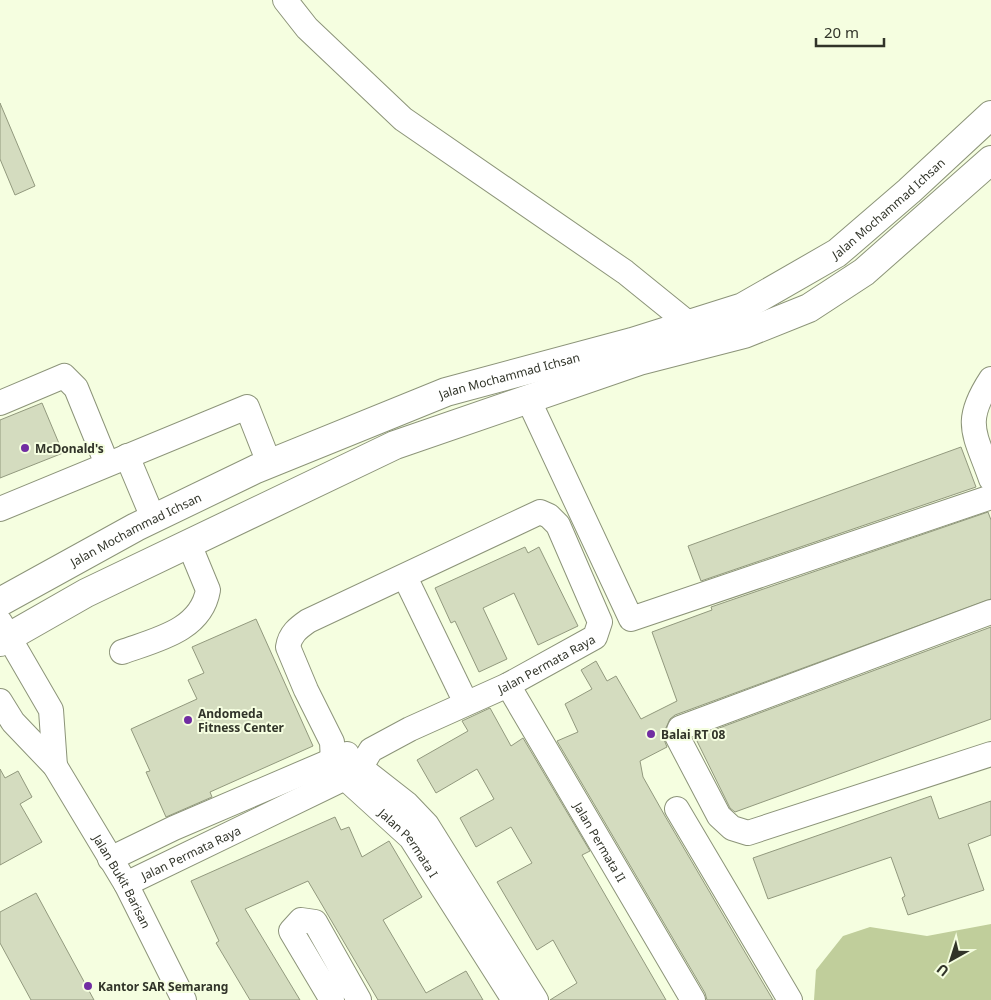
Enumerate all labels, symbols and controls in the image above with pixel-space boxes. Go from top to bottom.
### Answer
scale bar [816,15,884,47]
text: 20 m [824,22,859,42]
street label: Jalan Mochammad Ichsan [828,154,948,263]
street label: Jalan Mochammad Ichsan [435,348,582,403]
place label: McDonald's [35,440,104,457]
marker: McDonald's [19,442,31,454]
street label: Jalan Mochammad Ichsan [66,488,204,571]
street label: Jalan Permata Raya [494,630,598,697]
place label: Andomeda Fitness Center [198,705,285,736]
marker: Andomeda Fitness Center [182,714,194,726]
place label: Balai RT 08 [661,726,725,743]
marker: Balai RT 08 [645,728,657,740]
street label: Jalan Permata II [570,798,630,885]
street label: Jalan Permata I [374,804,442,881]
street label: Jalan Permata Raya [137,821,243,884]
street label: Jalan Bukit Barisan [89,830,155,931]
north arrow [926,935,976,985]
text: U [932,960,953,981]
place label: Kantor SAR Semarang [98,978,228,995]
marker: Kantor SAR Semarang [82,980,94,992]

